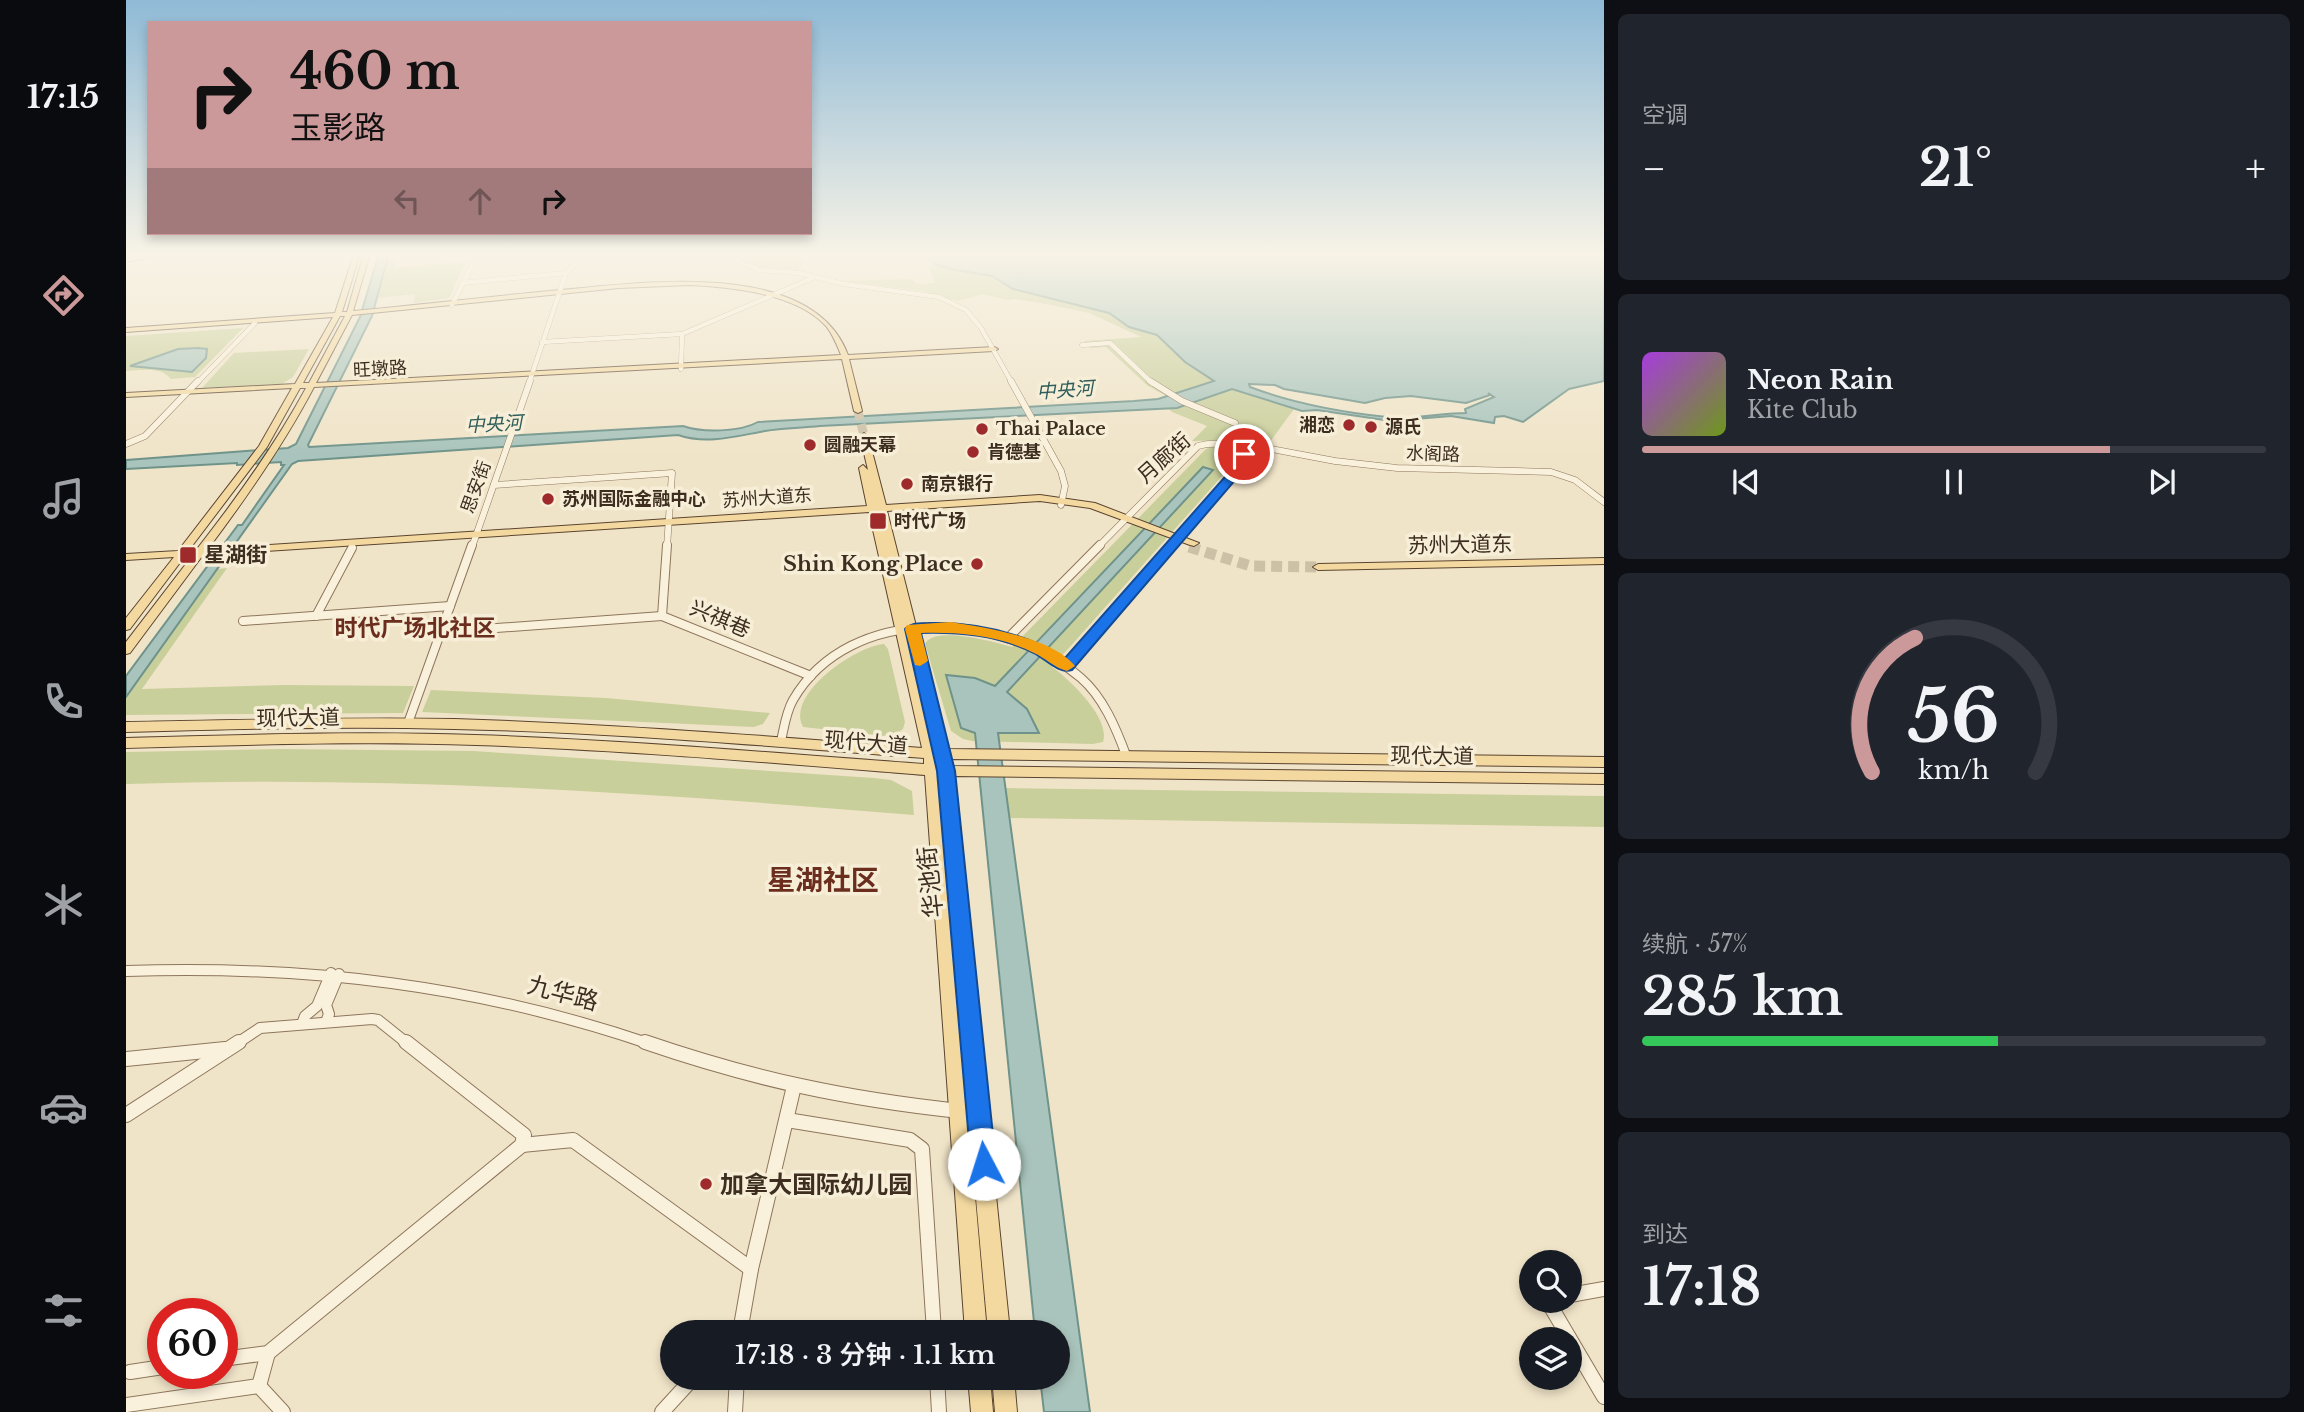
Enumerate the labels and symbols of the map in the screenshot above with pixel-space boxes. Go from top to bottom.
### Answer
street label: 旺墩路 [352,357,408,381]
water label: 中央河 [1036,376,1098,403]
water label: 中央河 [465,411,527,437]
place label: 湘恋 [1299,414,1335,436]
place label: 源氏 [1385,416,1421,438]
marker: 湘恋 [1341,417,1357,433]
place label: Thai Palace [996,418,1106,440]
marker: 源氏 [1363,419,1379,435]
marker: Thai Palace [974,421,990,437]
pin [1214,424,1274,484]
street label: 月廊街 [1132,427,1196,489]
place label: 圆融天幕 [824,434,896,456]
marker: 圆融天幕 [802,437,818,453]
place label: 肯德基 [987,441,1041,463]
street label: 水阁路 [1406,442,1460,466]
marker: 肯德基 [965,444,981,460]
street label: 思安街 [456,458,496,516]
place label: 南京银行 [921,473,993,495]
marker: 南京银行 [899,476,915,492]
street label: 苏州大道东 [721,484,813,512]
place label: 苏州国际金融中心 [562,488,706,510]
marker: 苏州国际金融中心 [540,491,556,507]
place label: 时代广场 [894,510,966,532]
marker: 时代广场 [868,511,888,531]
street label: 苏州大道东 [1407,531,1513,559]
place label: 星湖街 [204,542,267,568]
marker: 星湖街 [178,545,198,565]
place label: Shin Kong Place [783,551,963,577]
marker: Shin Kong Place [969,556,985,572]
street label: 兴祺巷 [686,595,754,643]
district label: 时代广场北社区 [335,614,496,642]
street label: 现代大道 [256,704,340,732]
street label: 现代大道 [823,726,909,760]
street label: 现代大道 [1390,742,1474,770]
street label: 华池街 [912,845,948,919]
district label: 星湖社区 [767,863,879,898]
street label: 九华路 [524,970,602,1016]
position arrow [947,1127,1021,1201]
place label: 加拿大国际幼儿园 [720,1170,912,1199]
marker: 加拿大国际幼儿园 [698,1176,714,1192]
speed limit sign: 60 [147,1298,238,1389]

